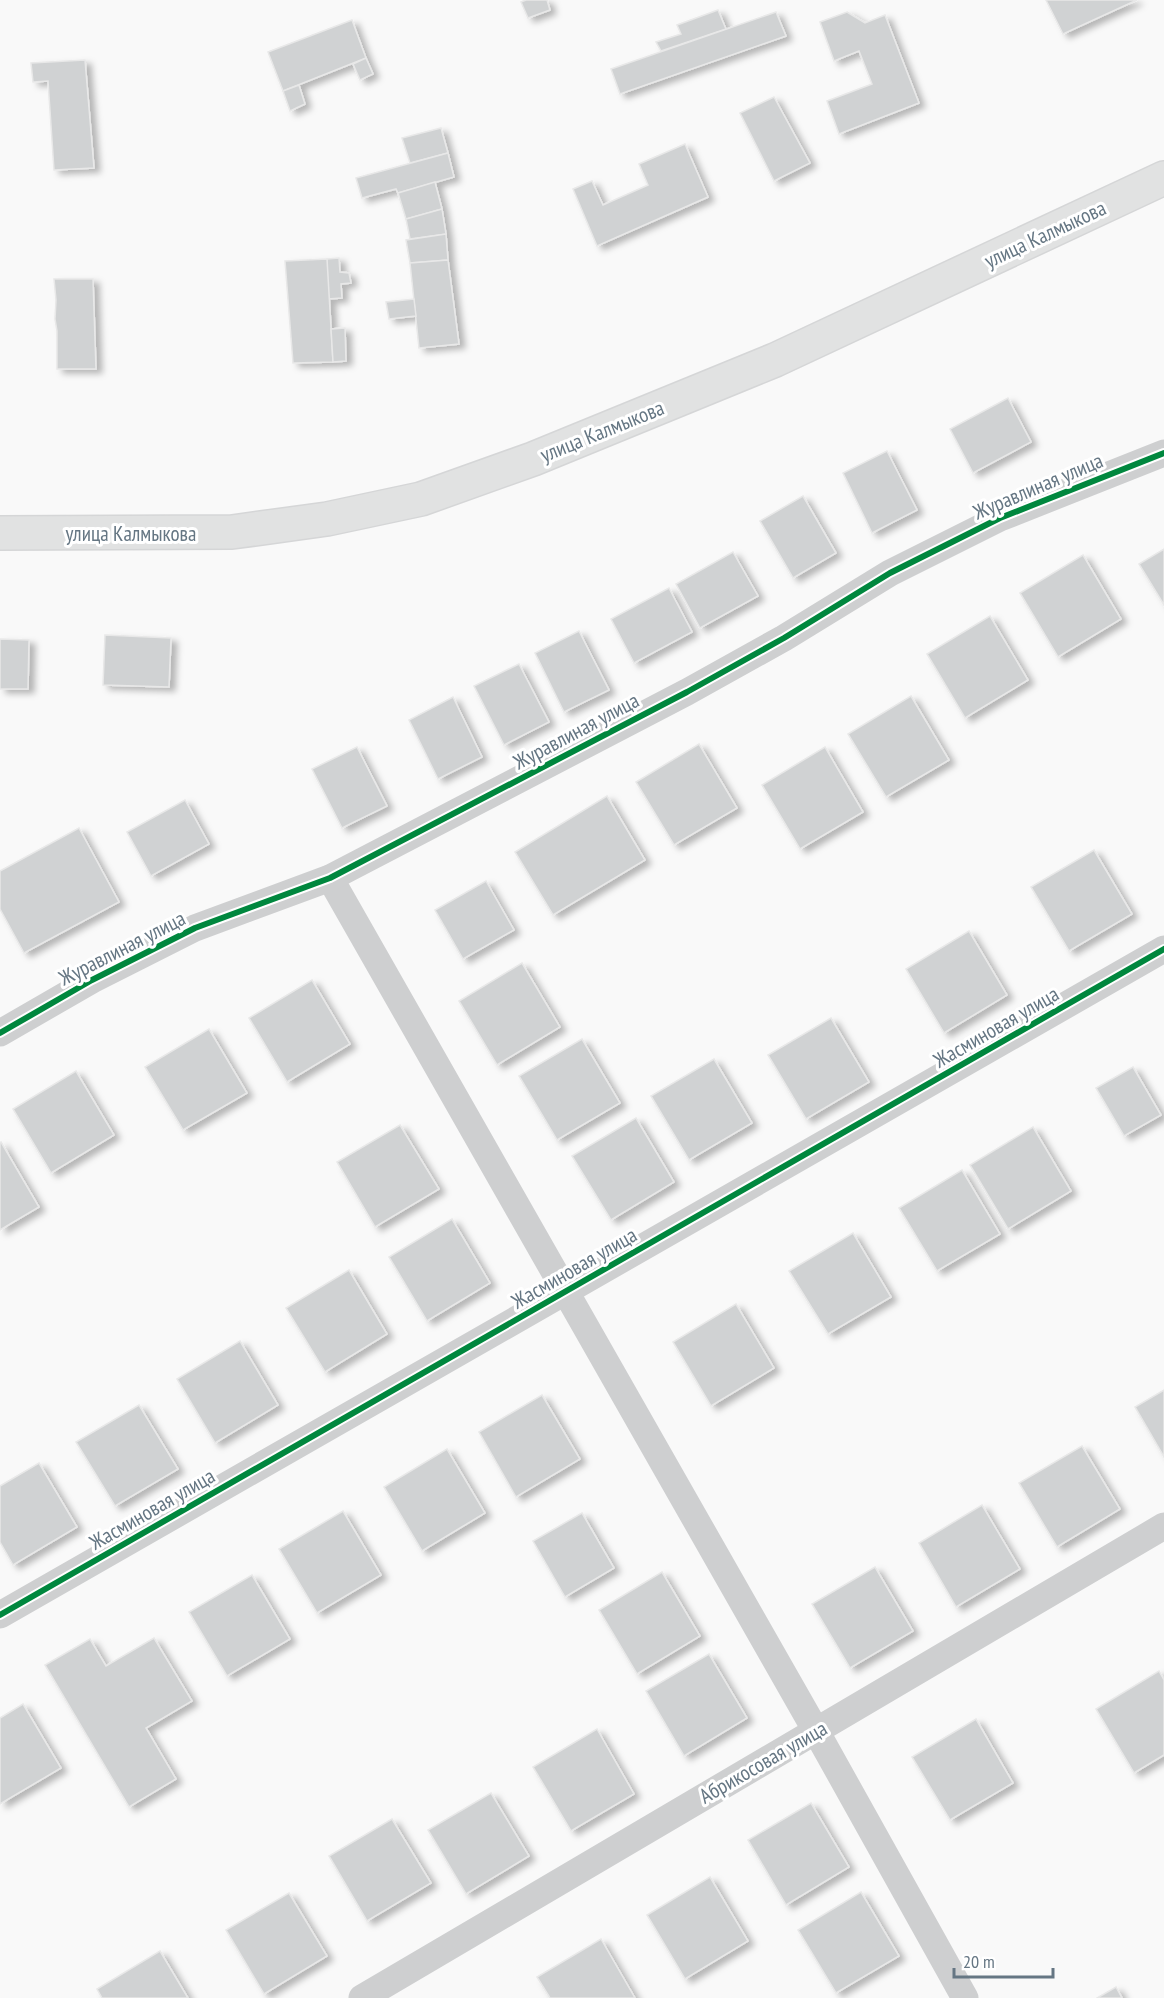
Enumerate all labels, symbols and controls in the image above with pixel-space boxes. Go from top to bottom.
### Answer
street label: улица Калмыкова [980,194,1110,274]
street label: улица Калмыкова [536,394,668,468]
street label: Журавлиная улица [968,447,1107,526]
street label: улица Калмыкова [66,520,196,547]
street label: Журавлиная улица [508,687,643,776]
street label: Журавлиная улица [53,905,190,992]
street label: Жасминовая улица [928,980,1064,1074]
street label: Жасминовая улица [506,1221,642,1315]
street label: Жасминовая улица [84,1462,220,1556]
street label: Абрикосовая улица [694,1715,832,1809]
scale bar [954,1941,1053,1979]
text: 20 m [963,1950,995,1973]

